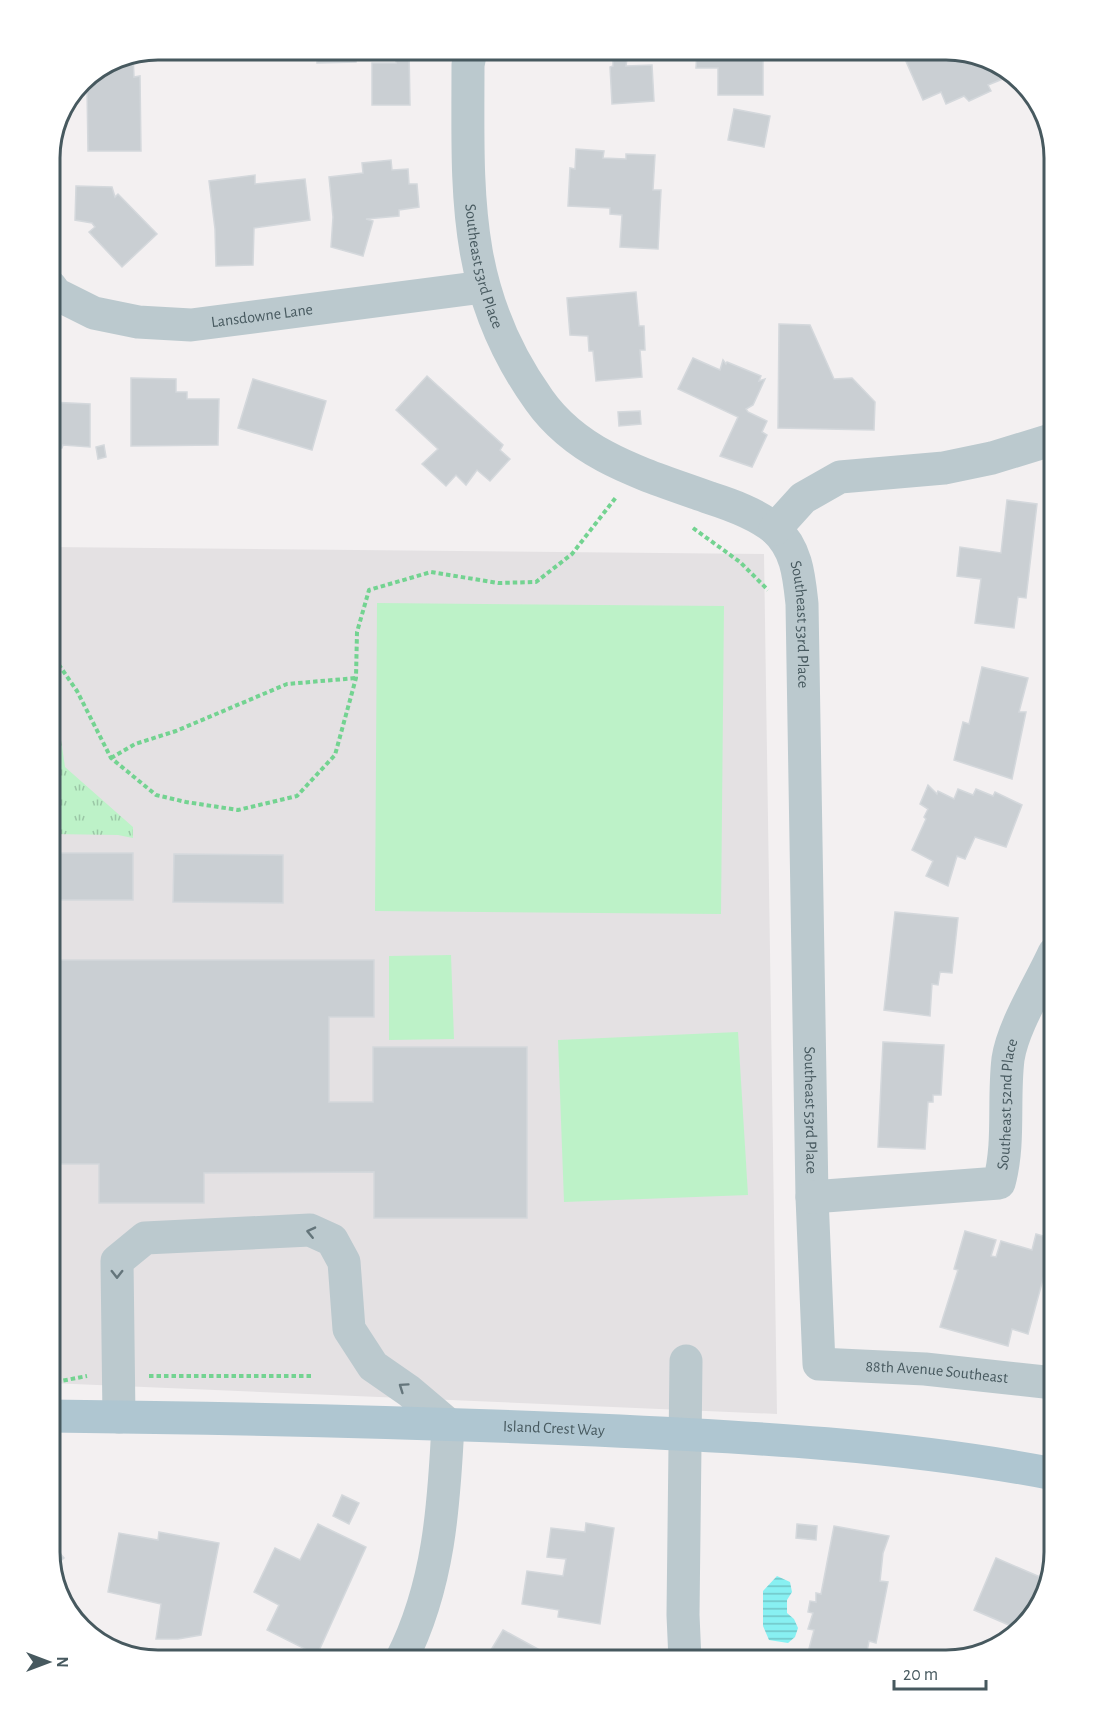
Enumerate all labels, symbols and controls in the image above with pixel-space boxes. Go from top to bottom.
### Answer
street label: Southeast 53rd Place [462,203,506,331]
street label: Lansdowne Lane [210,301,314,330]
street label: Southeast 53rd Place [787,559,811,688]
street label: Southeast 52nd Place [994,1037,1021,1171]
street label: Southeast 53rd Place [801,1046,820,1174]
one-way arrow [306,1227,316,1240]
one-way arrow [111,1270,123,1279]
street label: 88th Avenue Southeast [865,1358,1009,1386]
one-way arrow [398,1383,409,1394]
street label: Island Crest Way [503,1418,605,1439]
north arrow [18,1632,78,1692]
scale bar [894,1653,986,1691]
text: N [54,1656,70,1668]
text: 20 m [903,1666,938,1684]

